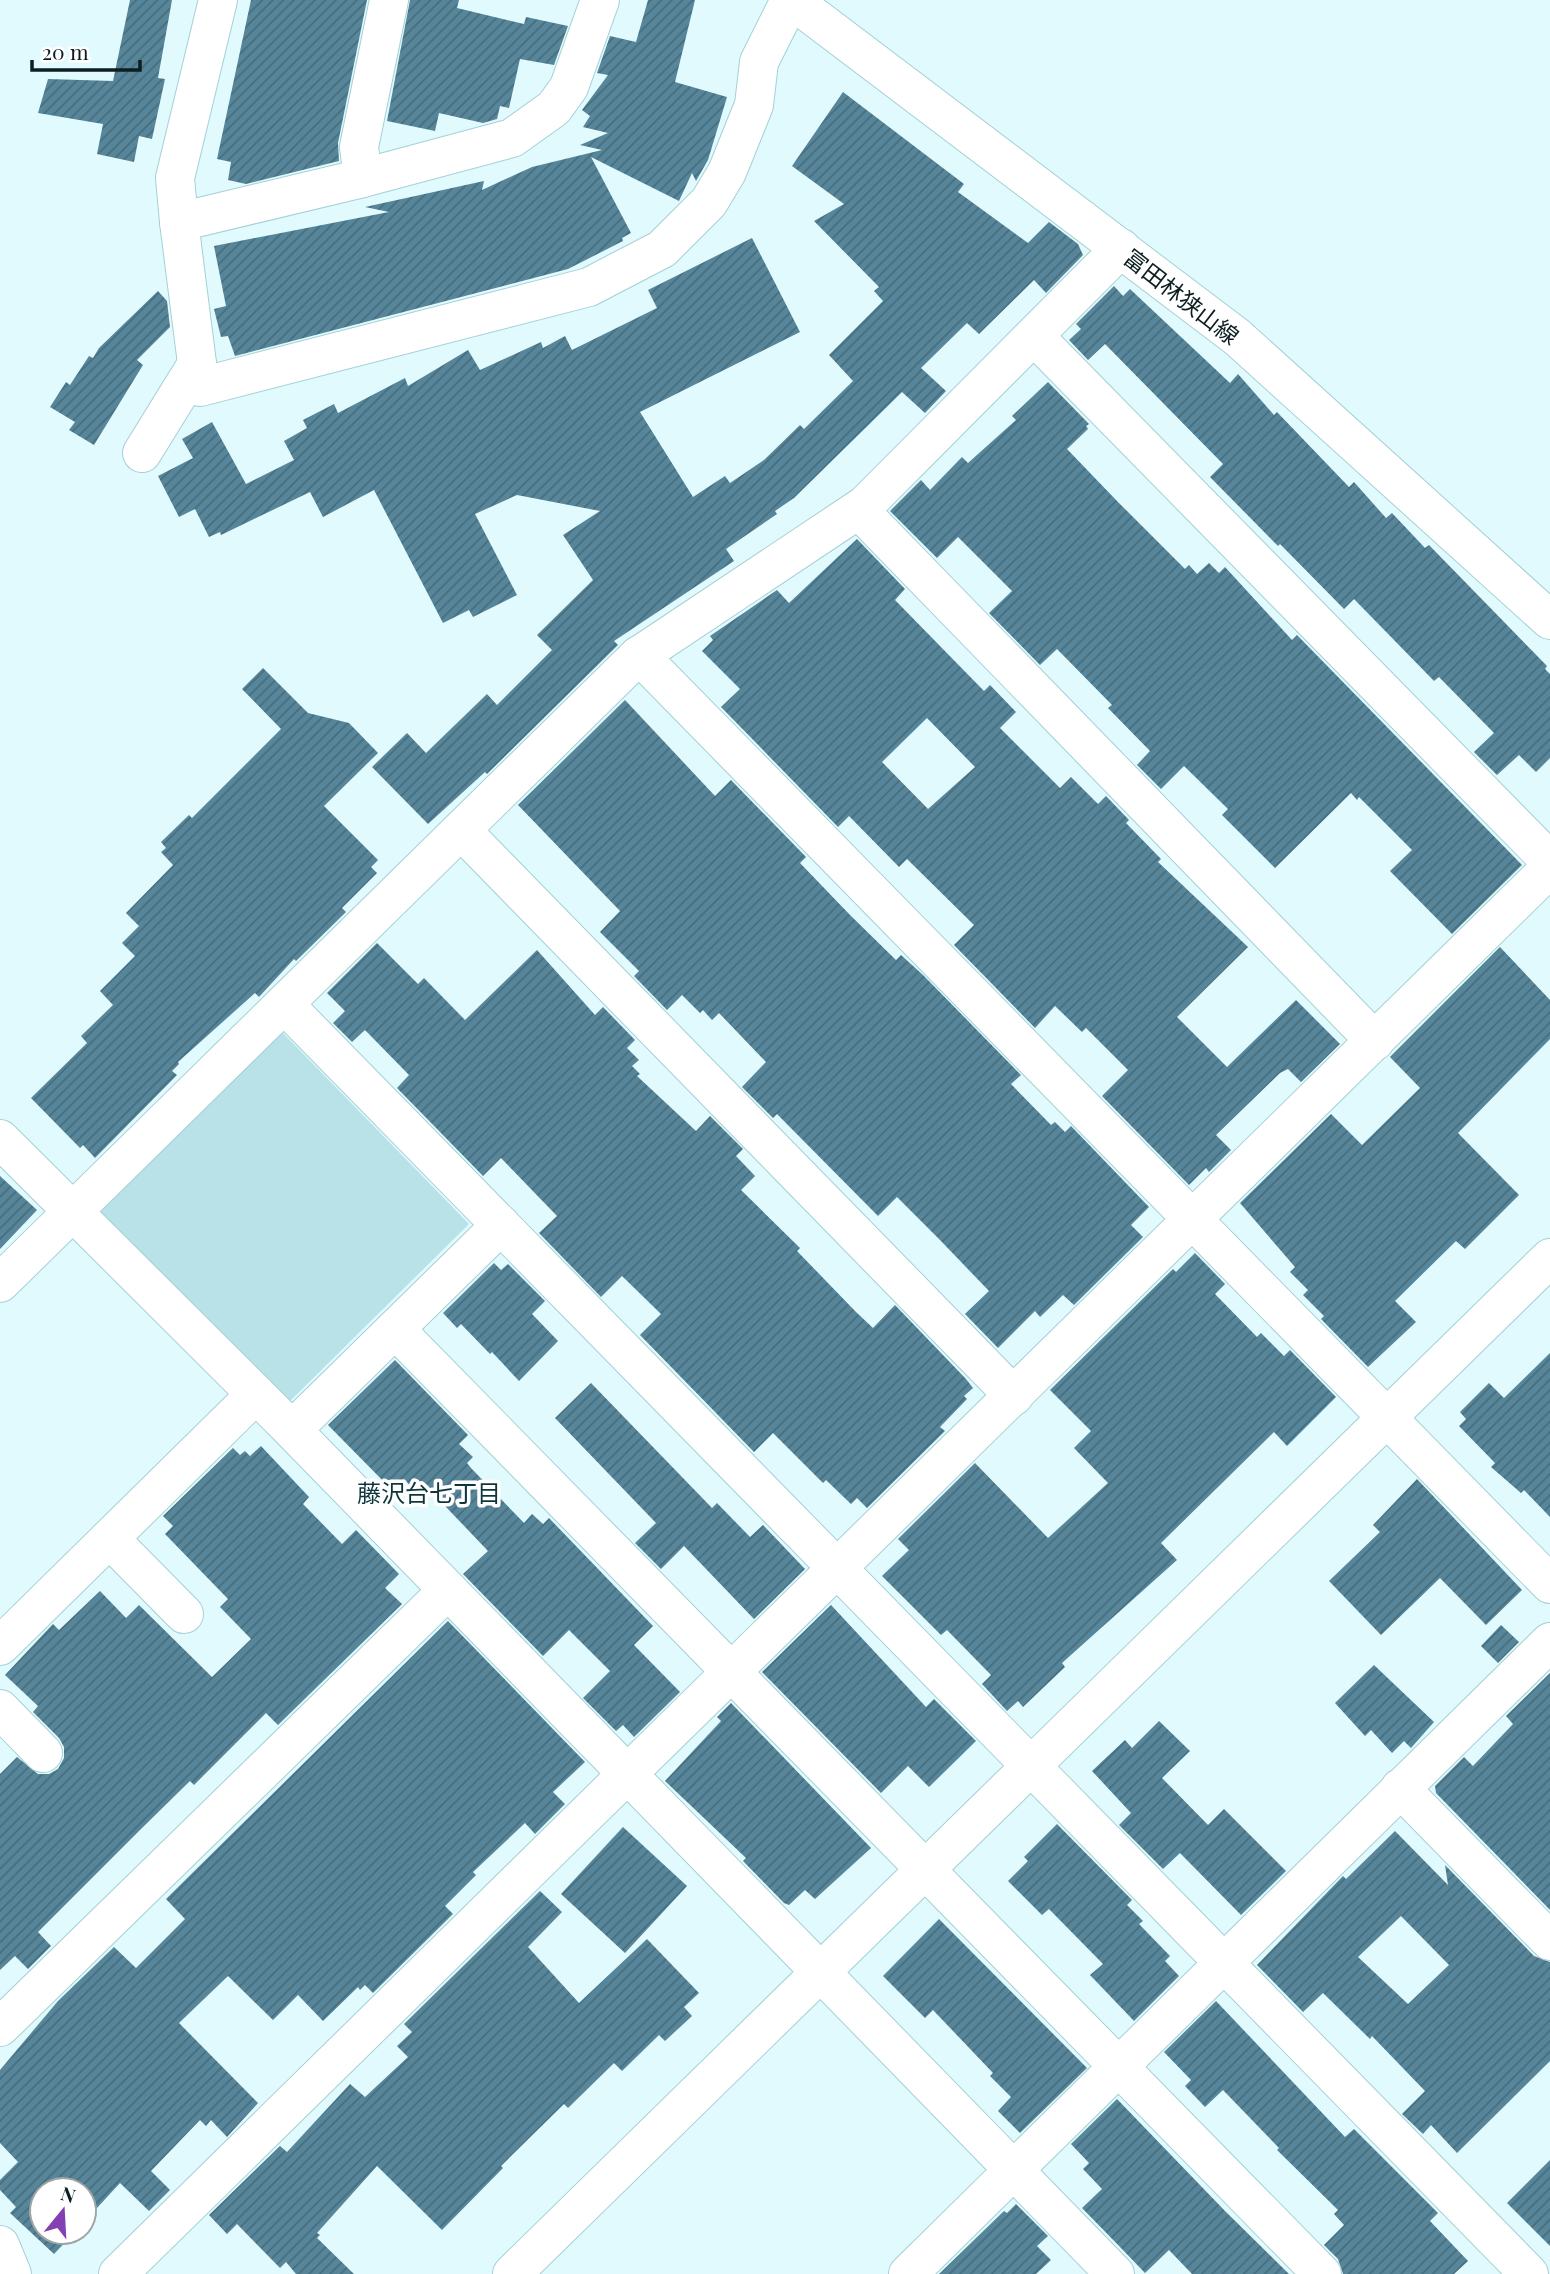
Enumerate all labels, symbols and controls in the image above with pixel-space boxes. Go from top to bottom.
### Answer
scale bar [32,28,140,72]
text: 20 m [42,37,89,65]
street label: 富田林狭山線 [1118,241,1246,351]
district label: 藤沢台七丁目 [357,1476,501,1508]
north arrow [28,2176,98,2246]
text: N [58,2179,79,2208]

